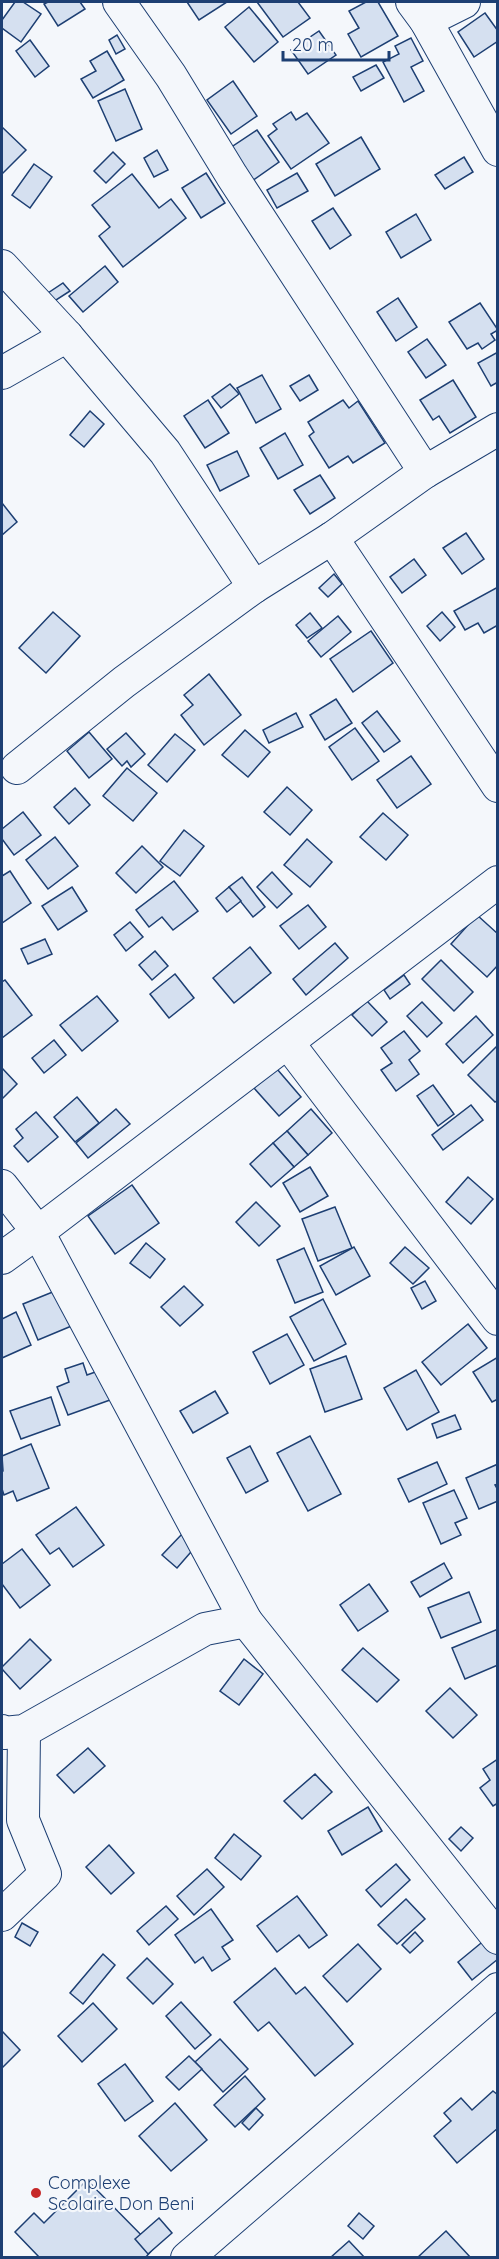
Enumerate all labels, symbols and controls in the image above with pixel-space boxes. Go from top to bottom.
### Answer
scale bar [283,24,390,62]
text: 20 m [292,33,334,56]
place label: Complexe Scolaire Don Beni [48,2171,194,2215]
marker: Complexe Scolaire Don Beni [29,2186,43,2200]

